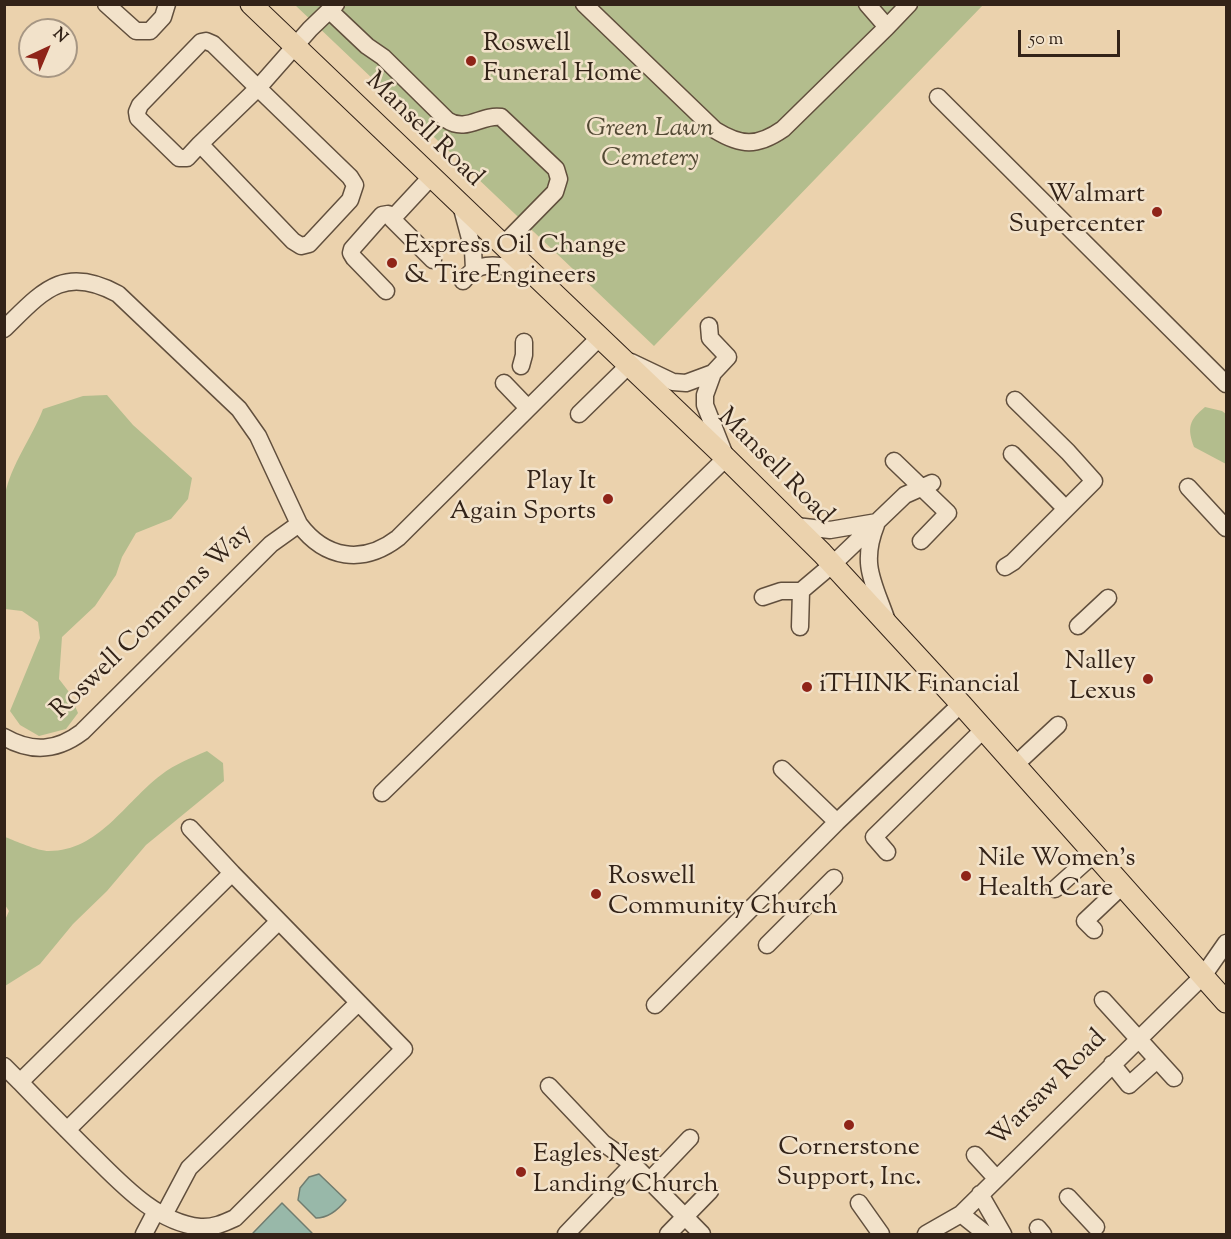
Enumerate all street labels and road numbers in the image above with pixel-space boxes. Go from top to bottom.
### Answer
street label: Mansell Road [358,67,488,195]
street label: Mansell Road [709,403,839,533]
street label: Roswell Commons Way [46,519,260,727]
street label: Warsaw Road [984,1025,1114,1155]

